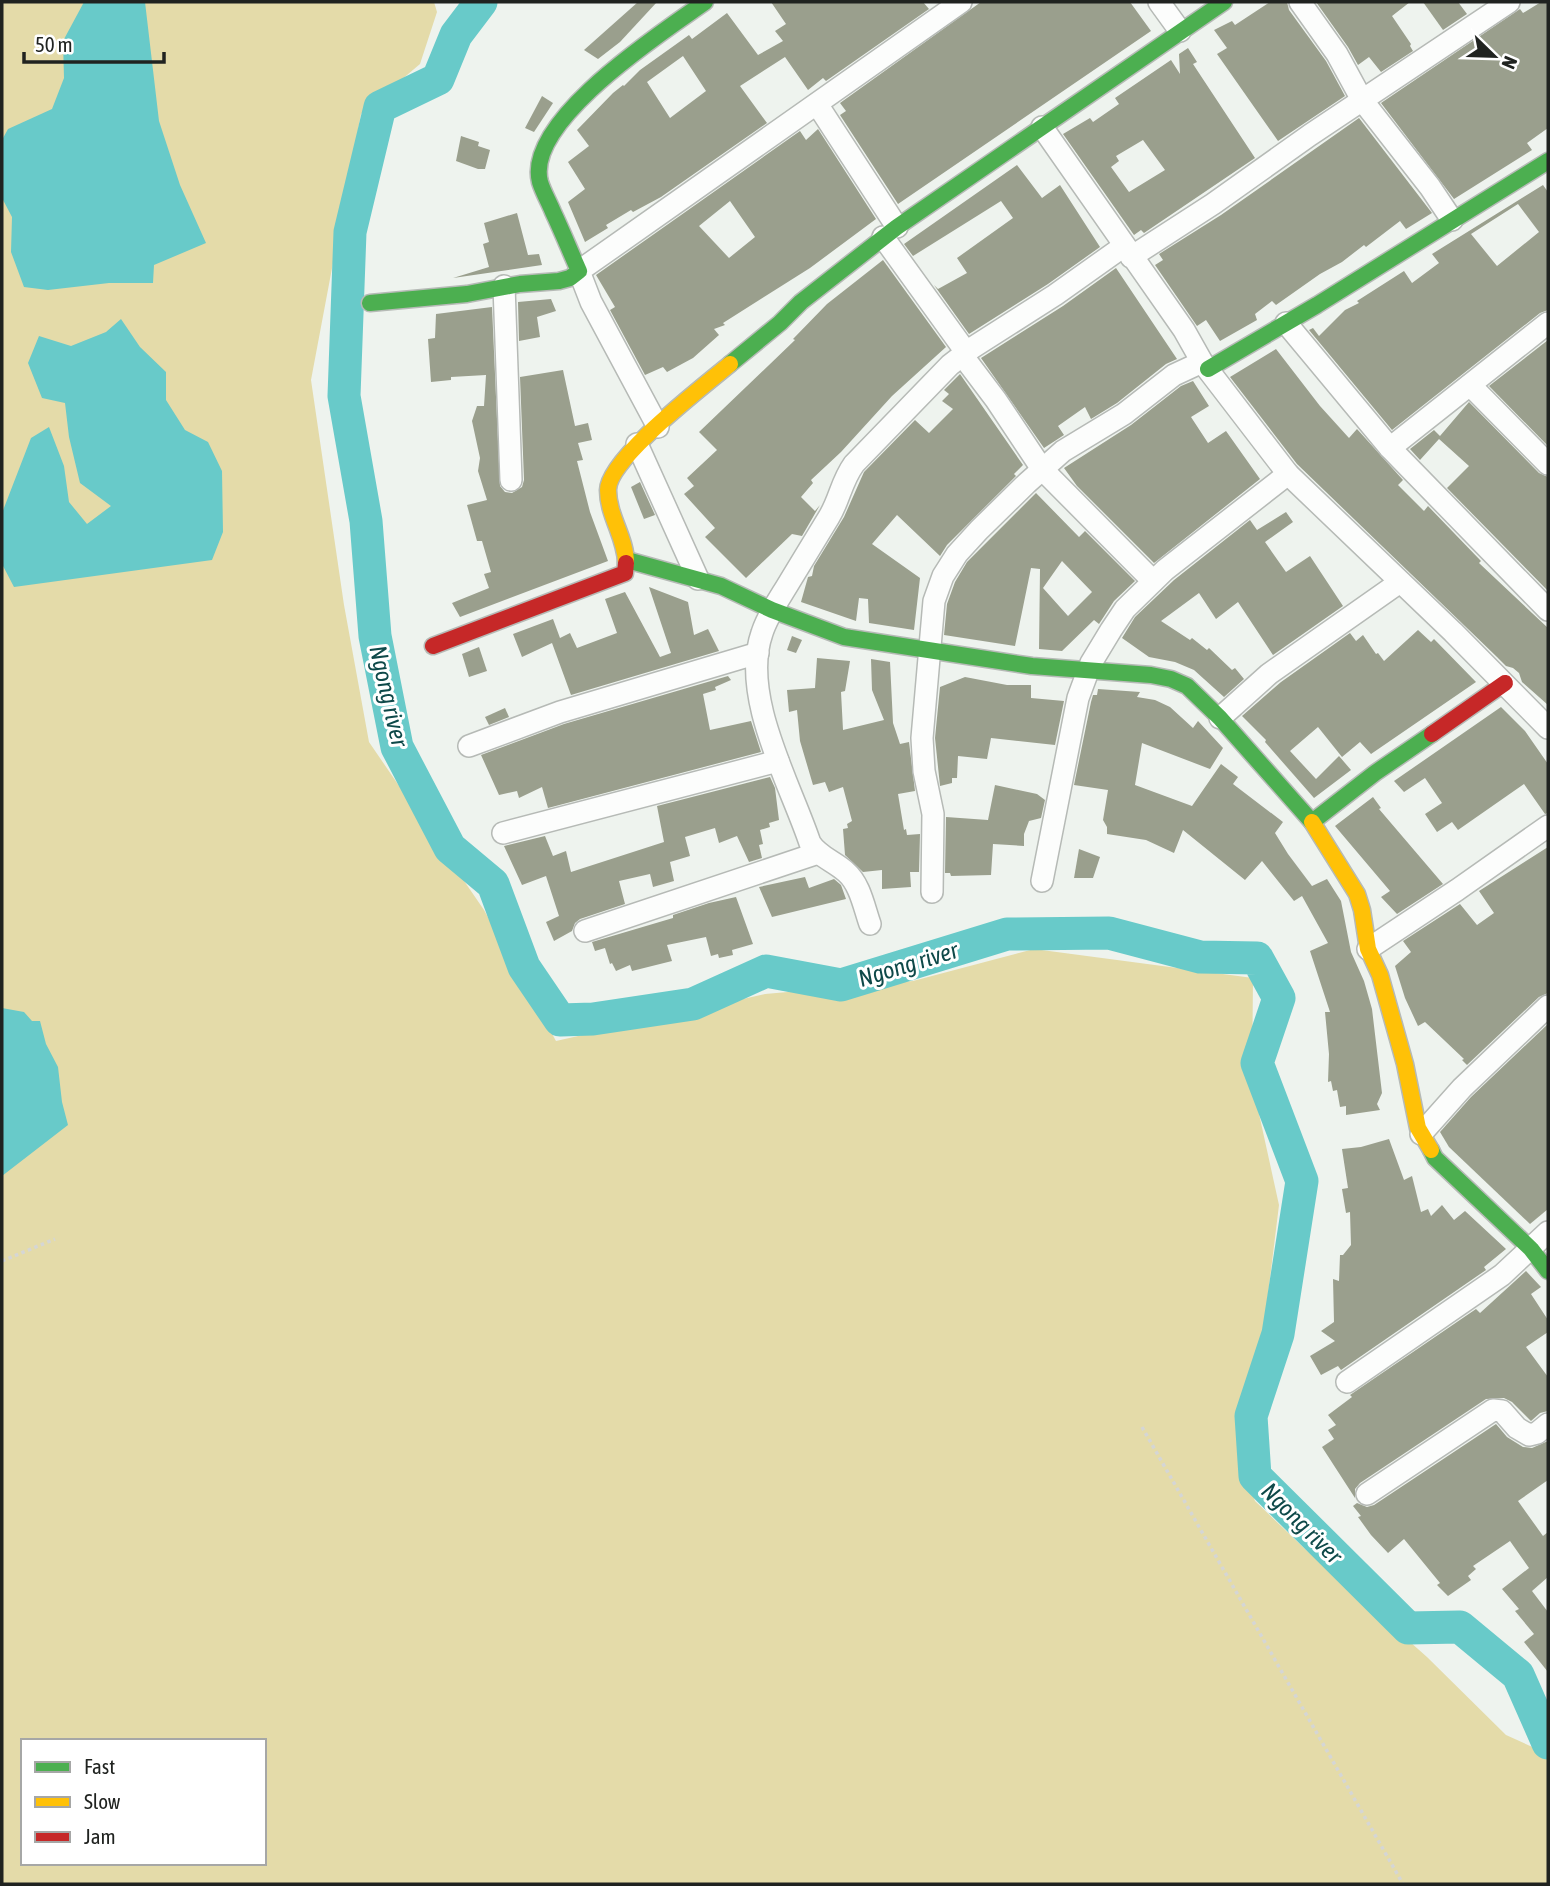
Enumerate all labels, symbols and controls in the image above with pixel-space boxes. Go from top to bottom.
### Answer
scale bar [24,21,164,65]
north arrow [1459,21,1529,91]
text: 50 m [35,32,73,56]
text: N [1497,53,1522,72]
water label: Ngong river [364,643,414,750]
water label: Ngong river [855,936,962,992]
water label: Ngong river [1256,1477,1349,1570]
legend [21,1739,266,1865]
text: Fast [84,1754,115,1778]
text: Slow [84,1789,121,1813]
text: Jam [84,1824,116,1848]

